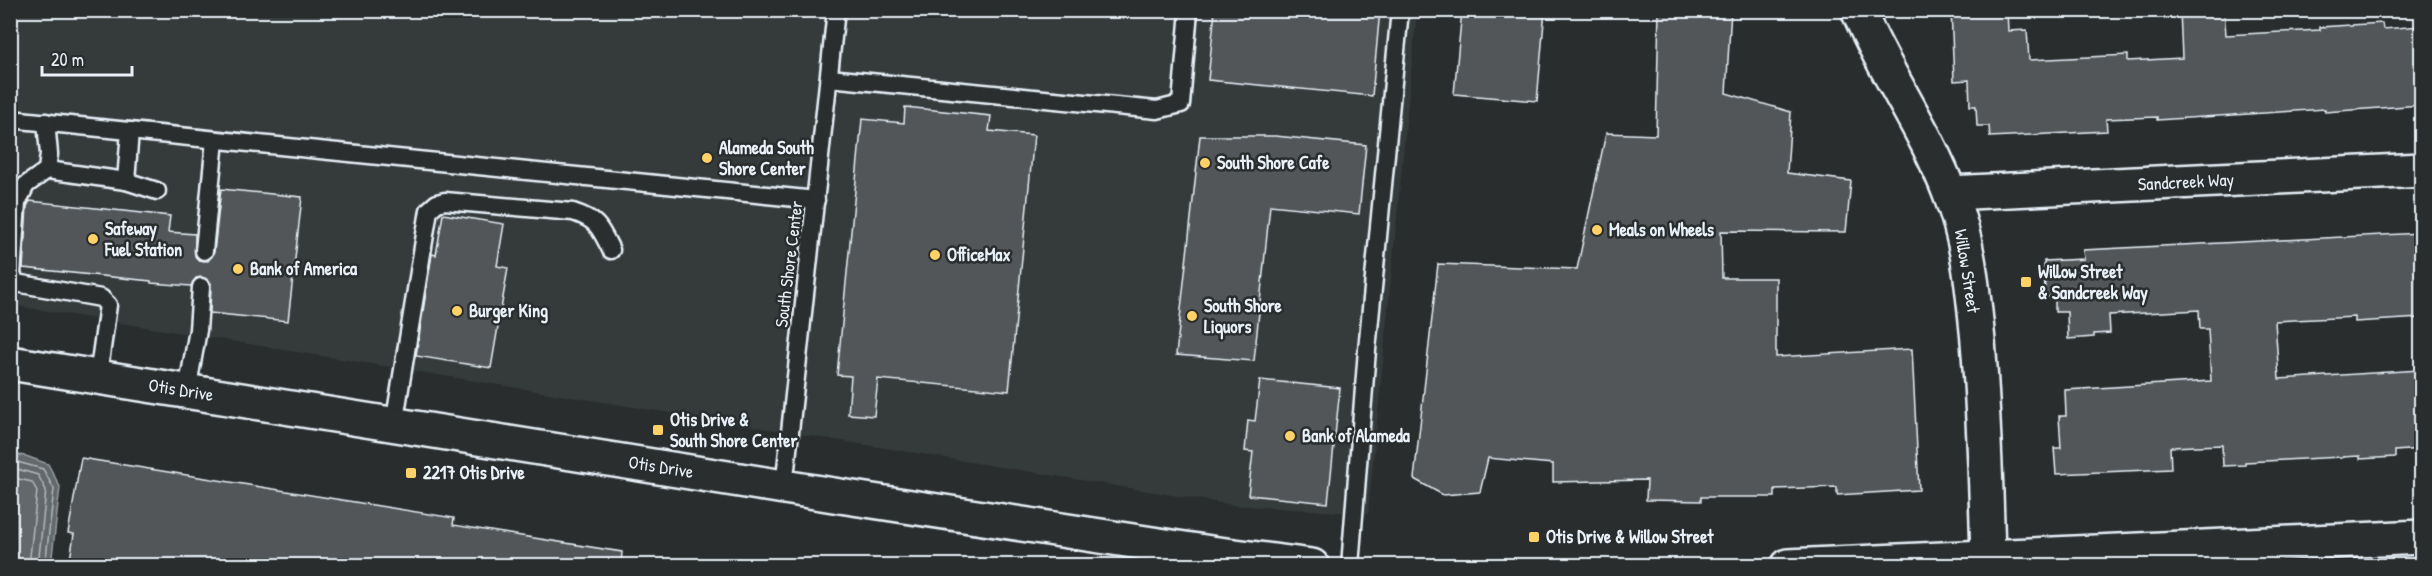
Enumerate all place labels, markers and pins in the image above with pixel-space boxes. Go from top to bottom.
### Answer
place label: Alameda South Shore Center [719,135,814,181]
place label: South Shore Cafe [1217,150,1330,175]
marker: Alameda South Shore Center [700,151,714,165]
marker: South Shore Cafe [1198,156,1212,170]
place label: Safeway Fuel Station [104,216,182,262]
place label: Meals on Wheels [1609,217,1714,242]
marker: Meals on Wheels [1590,223,1604,237]
marker: Safeway Fuel Station [86,232,100,246]
place label: OfficeMax [947,242,1010,267]
marker: OfficeMax [928,248,942,262]
place label: Bank of America [250,256,358,281]
place label: Willow Street & Sandcreek Way [2038,259,2148,306]
marker: Bank of America [231,262,245,276]
marker: Willow Street & Sandcreek Way [2019,275,2033,289]
place label: South Shore Liquors [1204,293,1283,340]
place label: Burger King [469,298,548,324]
marker: Burger King [450,304,464,318]
marker: South Shore Liquors [1185,309,1199,323]
place label: Otis Drive & South Shore Center [670,407,797,453]
marker: Otis Drive & South Shore Center [651,423,665,437]
place label: Bank of Alameda [1302,423,1411,448]
marker: Bank of Alameda [1283,429,1297,443]
place label: 2217 Otis Drive [423,460,525,485]
marker: 2217 Otis Drive [404,466,418,480]
place label: Otis Drive & Willow Street [1546,524,1714,549]
marker: Otis Drive & Willow Street [1527,530,1541,544]

